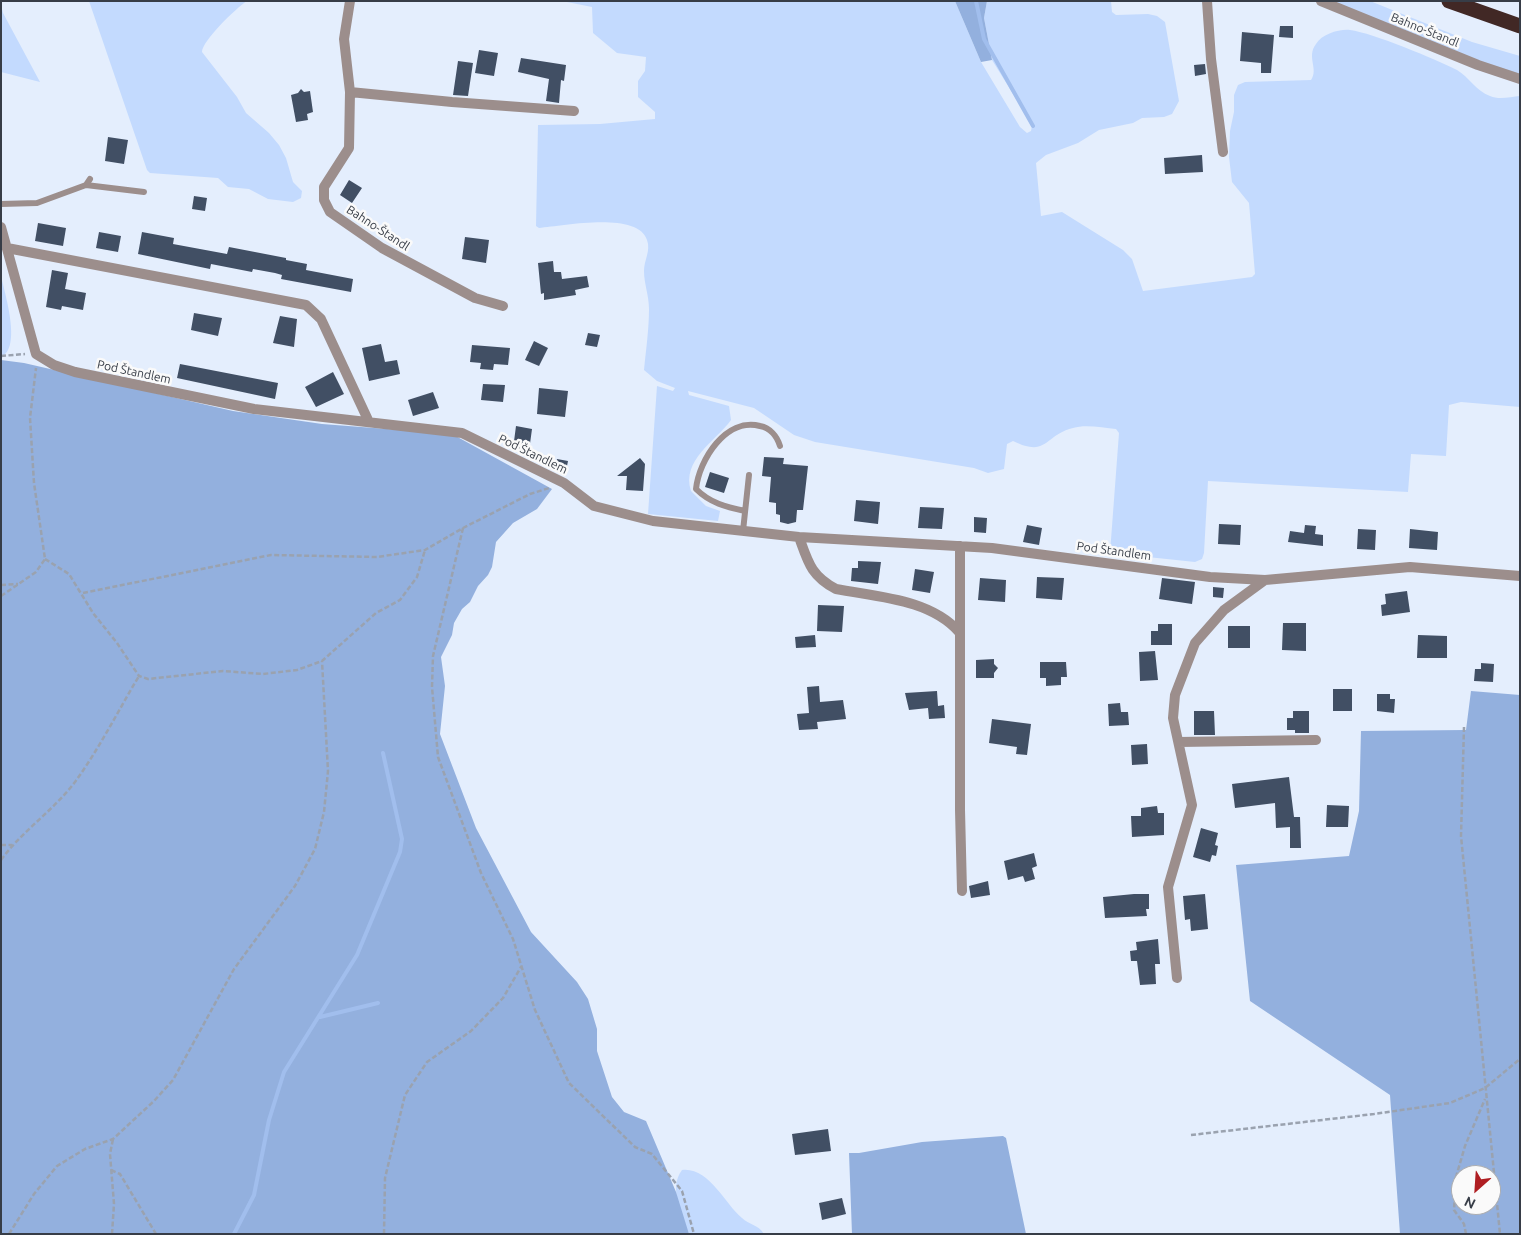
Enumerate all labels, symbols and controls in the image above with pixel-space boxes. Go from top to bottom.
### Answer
street label: Bahno-Štandl [1389,10,1461,50]
street label: Bahno-Štandl [344,202,412,254]
street label: Pod Štandlem [96,357,172,387]
street label: Pod Štandlem [496,431,570,477]
street label: Pod Štandlem [1076,539,1152,563]
north arrow [1451,1165,1501,1215]
text: N [1462,1193,1478,1212]

